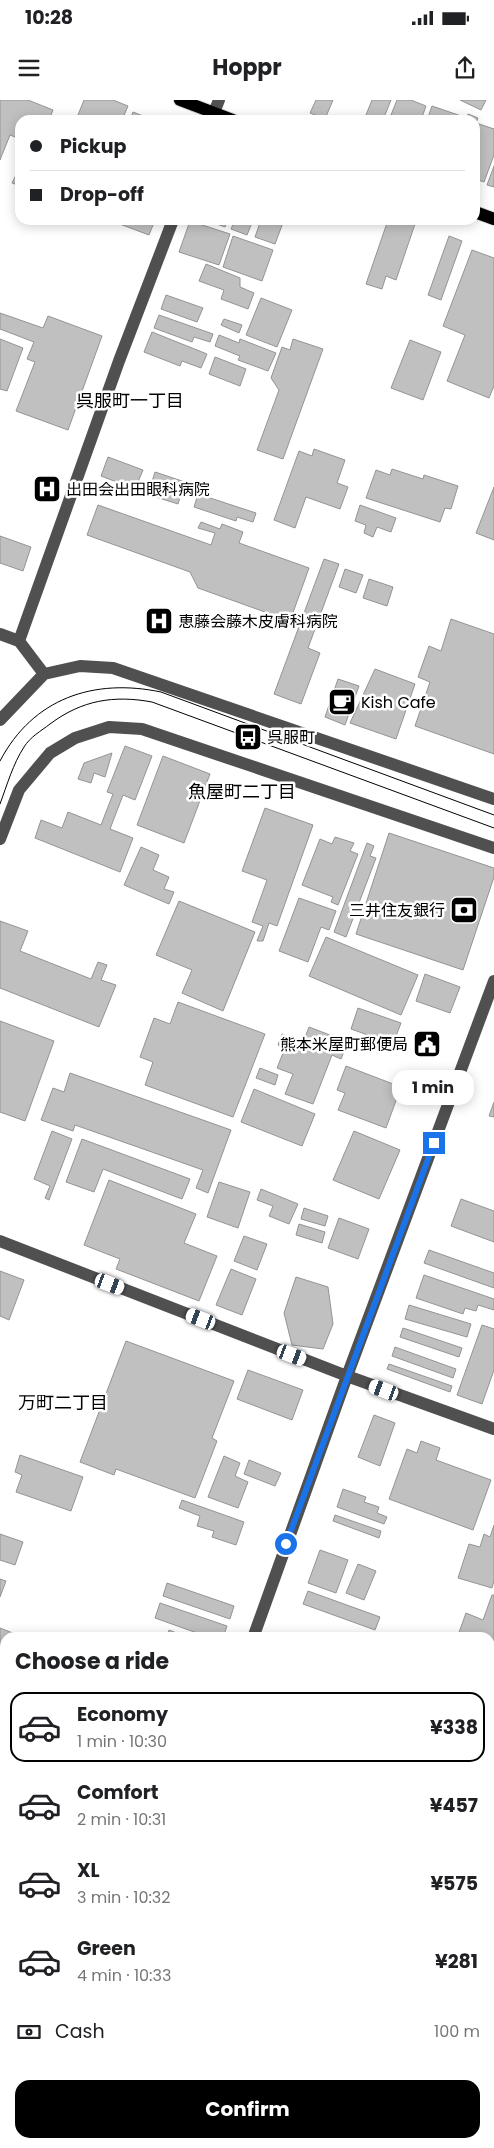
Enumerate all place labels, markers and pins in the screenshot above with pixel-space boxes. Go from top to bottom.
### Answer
hospital icon: 出田会出田眼科病院 [32,474,62,504]
place label: 出田会出田眼科病院 [66,478,210,501]
hospital icon: 恵藤会藤木皮膚科病院 [144,606,174,636]
place label: 恵藤会藤木皮膚科病院 [178,610,338,633]
cafe icon: Kish Cafe [327,687,357,717]
place label: Kish Cafe [361,691,436,714]
bus stop icon: 呉服町 [233,722,263,752]
place label: 呉服町 [267,726,315,749]
bank icon: 三井住友銀行 [449,895,479,925]
place label: 三井住友銀行 [349,899,445,922]
public building icon: 熊本米屋町郵便局 [412,1029,442,1059]
place label: 熊本米屋町郵便局 [280,1033,408,1056]

